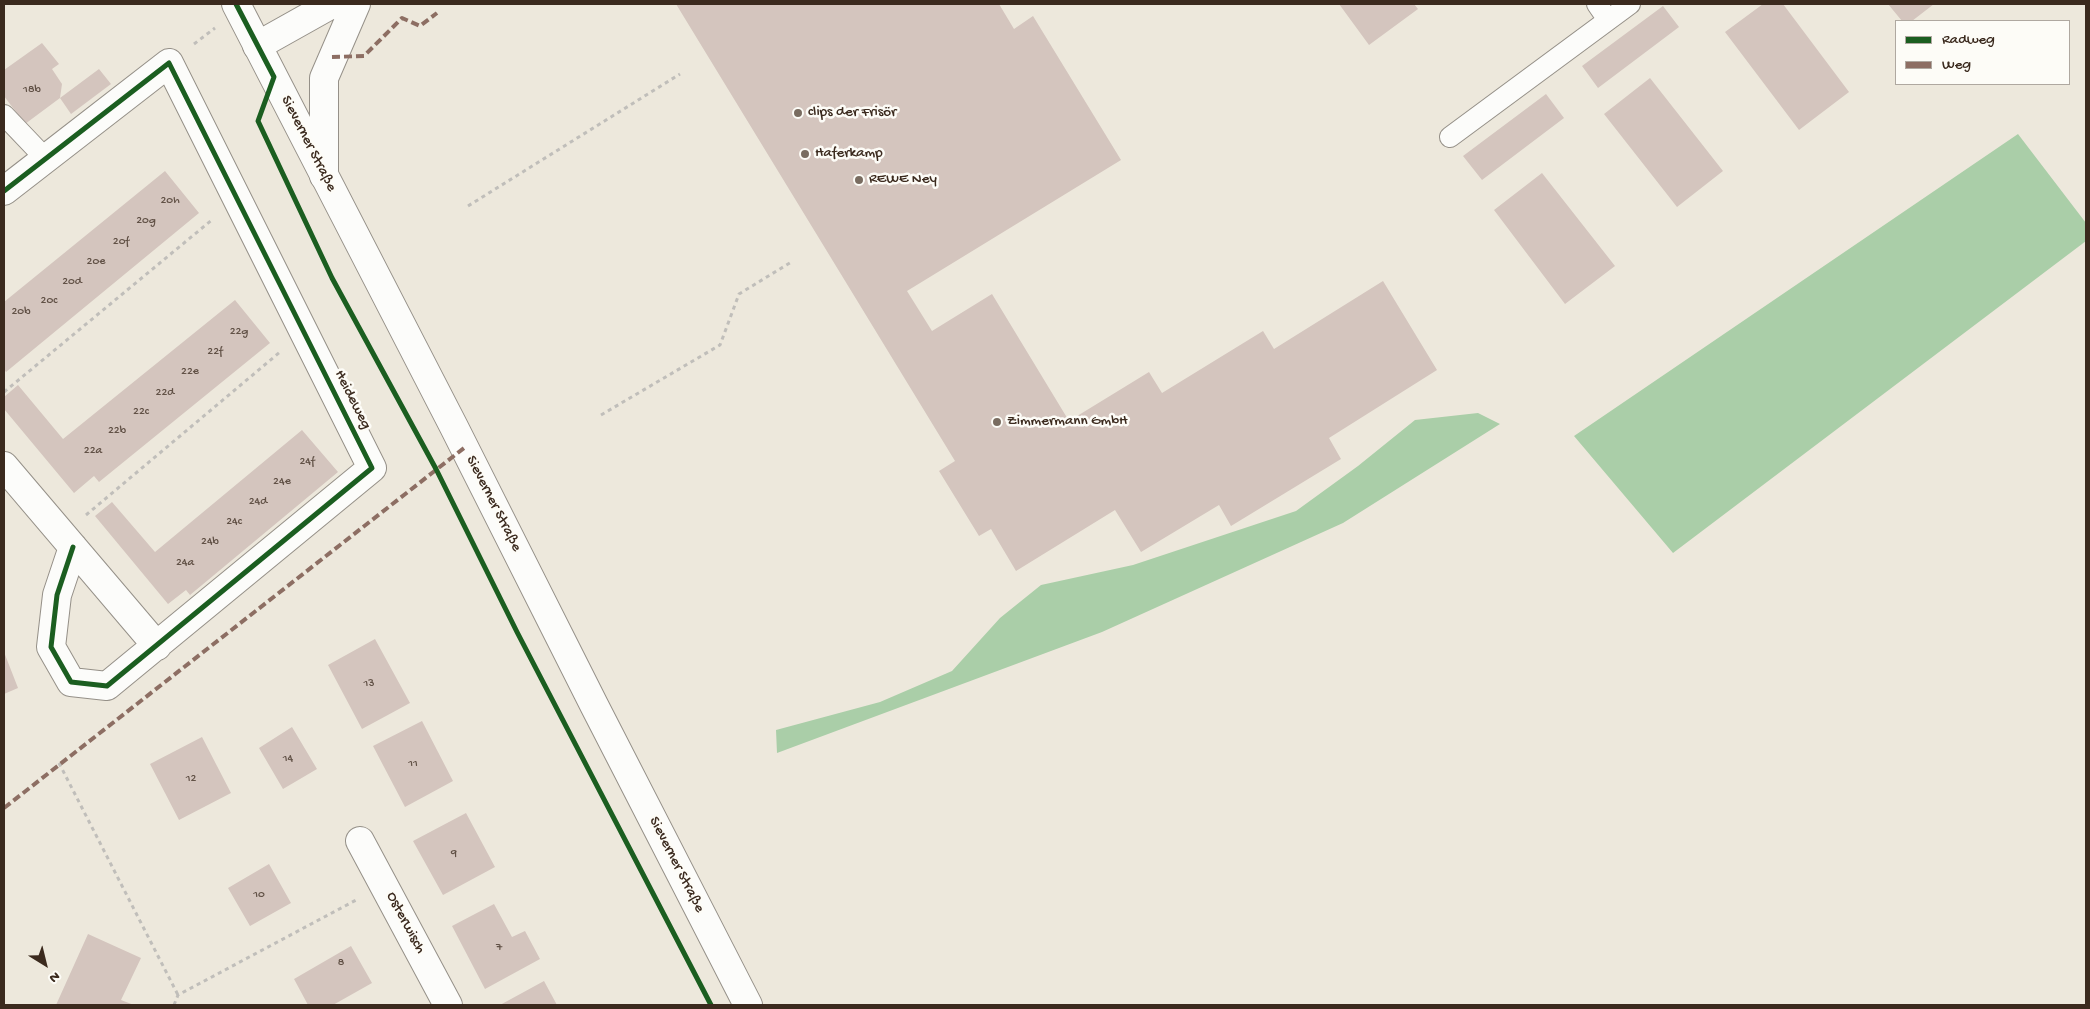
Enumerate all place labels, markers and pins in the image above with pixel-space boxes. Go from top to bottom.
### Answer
place label: clips der Frisör [808,104,896,122]
marker: clips der Frisör [792,107,804,119]
place label: Haferkamp [815,145,883,163]
marker: Haferkamp [799,148,811,160]
place label: REWE Ney [869,171,937,189]
marker: REWE Ney [853,174,865,186]
place label: Zimmermann GmbH [1007,413,1128,431]
marker: Zimmermann GmbH [991,416,1003,428]

